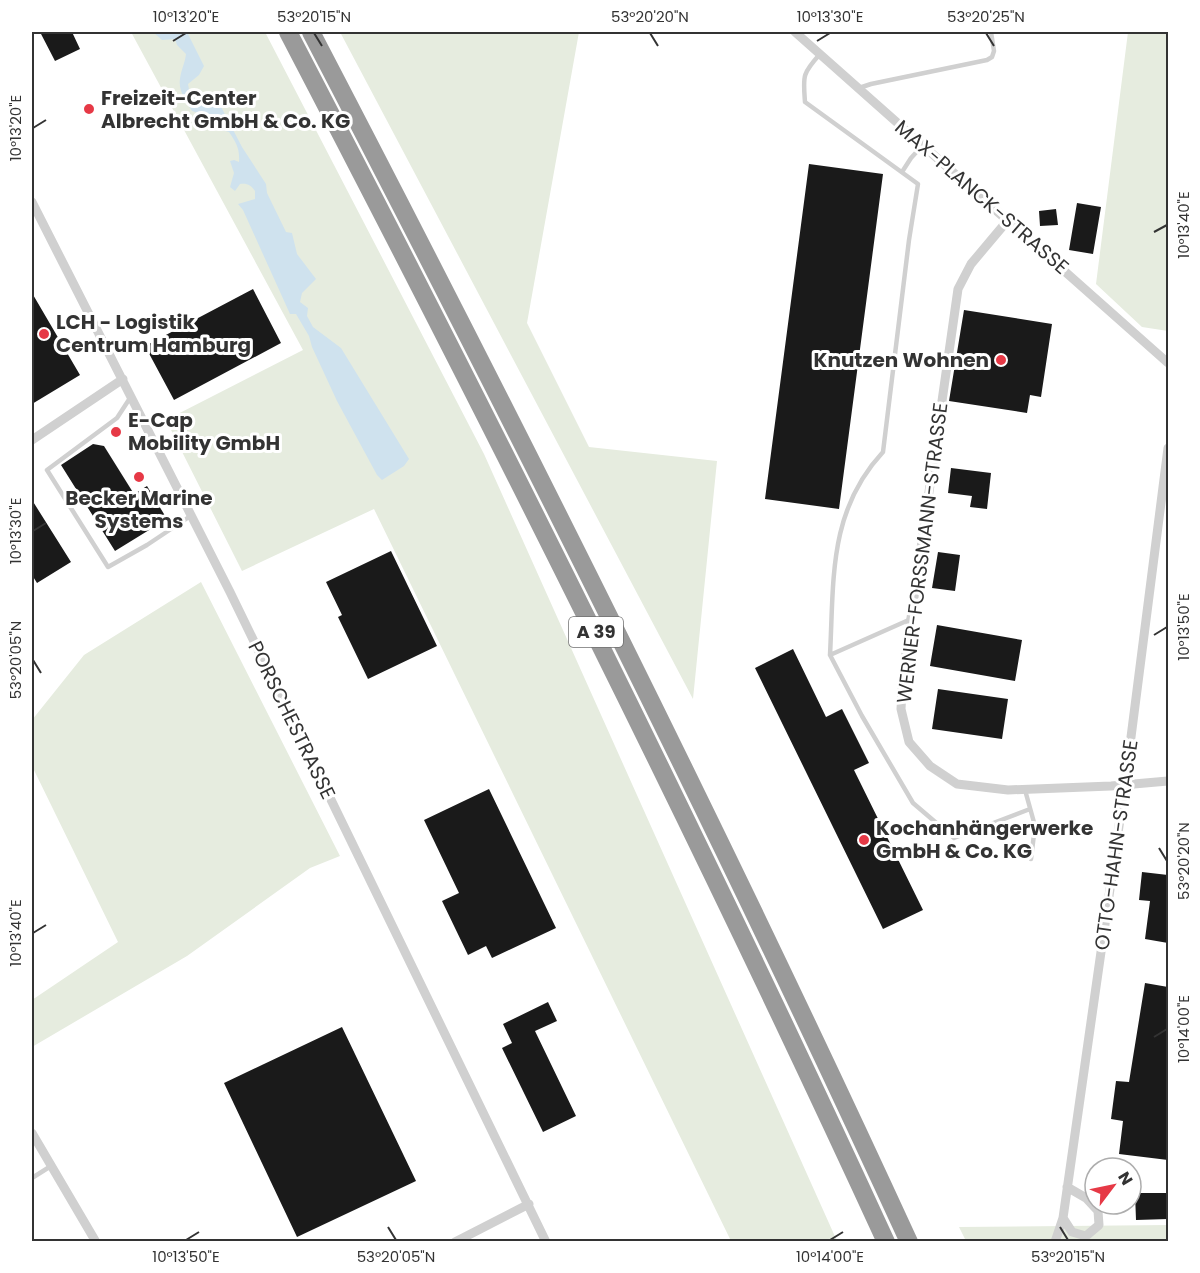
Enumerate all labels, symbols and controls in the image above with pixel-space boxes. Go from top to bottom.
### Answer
text: 10°13'20"E [153,6,219,27]
text: 53°20'15"N [277,6,351,27]
text: 53°20'20"N [611,6,689,27]
text: 10°13'30"E [797,6,863,27]
text: 53°20'25"N [947,6,1025,27]
place label: Freizeit-Center Albrecht GmbH & Co. KG [101,84,350,135]
text: 10°13'20"E [5,95,26,161]
marker: Freizeit-Center Albrecht GmbH & Co. KG [82,102,96,116]
street label: MAX-PLANCK-STRASSE [889,114,1075,280]
text: 10°13'40"E [1173,191,1194,259]
place label: LCH - Logistik Centrum Hamburg [56,308,251,359]
marker: LCH - Logistik Centrum Hamburg [37,327,51,341]
place label: Knutzen Wohnen [813,346,989,374]
marker: Knutzen Wohnen [994,353,1008,367]
street label: WERNER-FORSSMANN-STRASSE [890,401,954,705]
place label: E-Cap Mobility GmbH [128,406,280,457]
marker: E-Cap Mobility GmbH [109,425,123,439]
marker: Becker Marine Systems [132,470,146,484]
place label: Becker Marine Systems [65,484,213,535]
text: 10°13'30"E [5,498,26,564]
text: 10°13'50"E [1173,593,1194,661]
road number: A 39 [569,617,623,647]
text: 53°20'05"N [5,621,26,699]
street label: PORSCHESTRASSE [242,636,342,804]
street label: OTTO-HAHN-STRASSE [1087,738,1145,952]
place label: Kochanhängerwerke GmbH & Co. KG [876,814,1093,865]
text: 53°20'20"N [1173,822,1194,900]
marker: Kochanhängerwerke GmbH & Co. KG [857,833,871,847]
text: 10°13'40"E [5,899,26,967]
text: 10°14'00"E [1173,995,1194,1063]
north arrow [1083,1156,1143,1216]
text: N [1112,1167,1138,1190]
text: 10°13'50"E [152,1246,220,1267]
text: 53°20'05"N [357,1246,435,1267]
text: 10°14'00"E [796,1246,864,1267]
text: 53°20'15"N [1031,1246,1105,1267]

